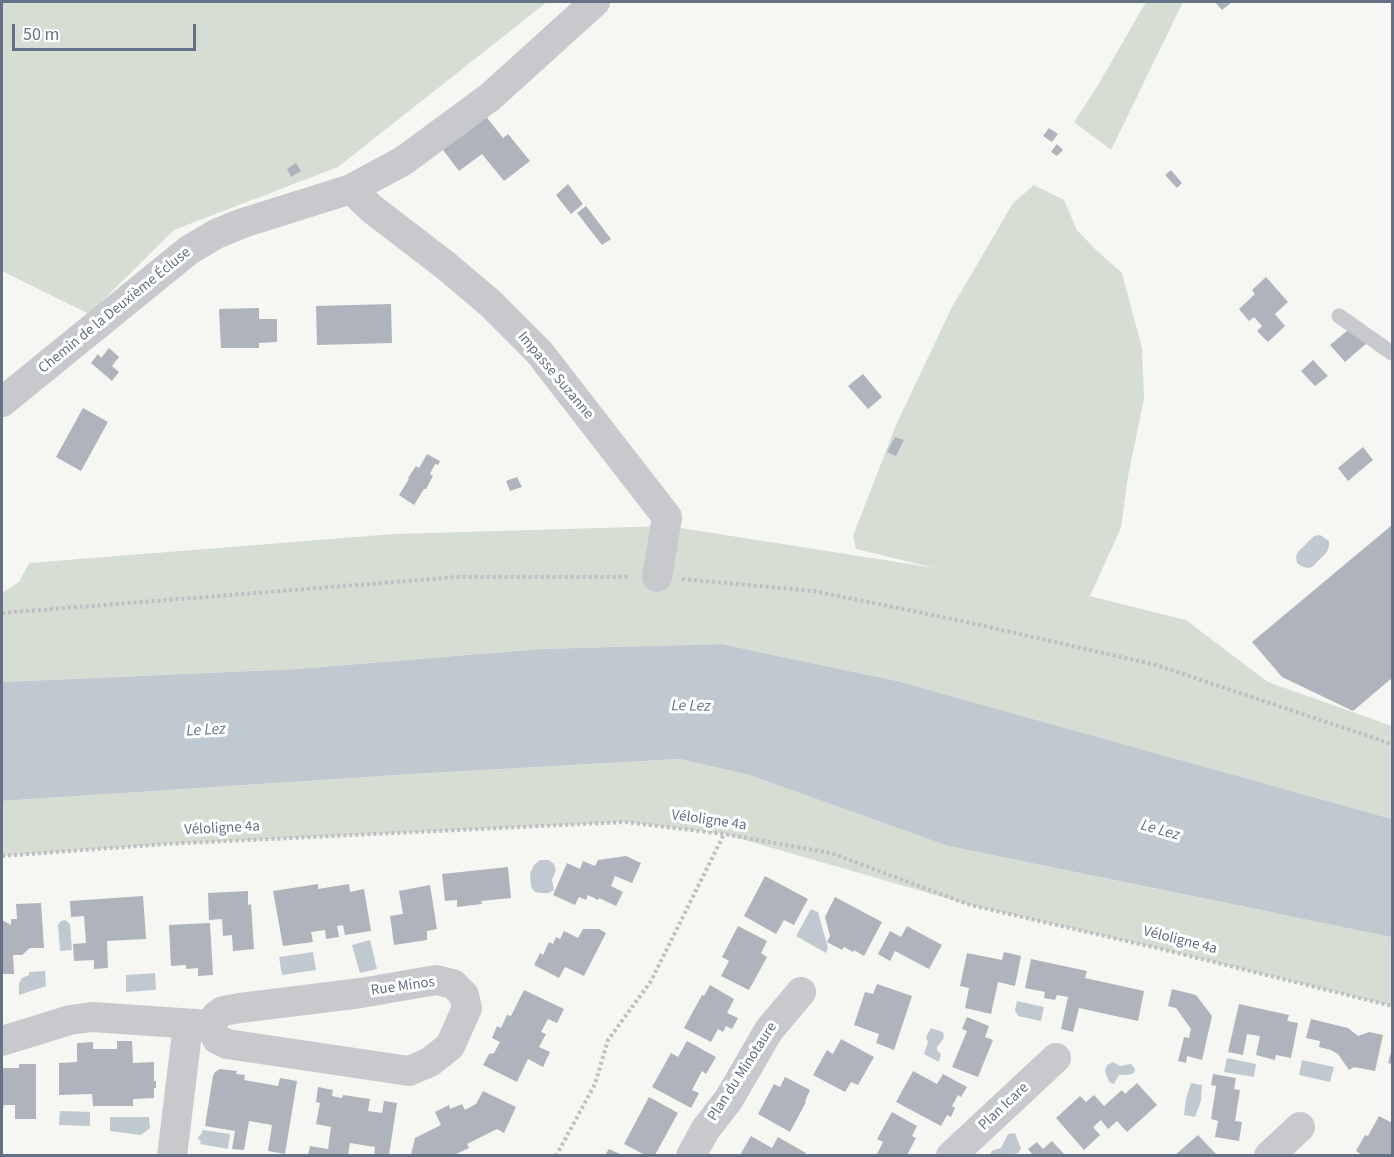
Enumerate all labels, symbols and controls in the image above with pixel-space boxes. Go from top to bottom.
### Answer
scale bar [15,12,200,50]
text: 50 m [23,22,59,47]
street label: Chemin de la Deuxième Écluse [35,244,195,378]
street label: Impasse Suzanne [513,329,597,423]
water label: Le Lez [671,697,711,717]
water label: Le Lez [186,720,226,742]
street label: Véloligne 4a [670,807,748,835]
water label: Le Lez [1138,816,1182,846]
street label: Véloligne 4a [184,818,260,840]
street label: Véloligne 4a [1141,923,1219,959]
street label: Rue Minos [370,974,436,1000]
street label: Plan du Minotaure [704,1019,782,1125]
street label: Plan Icare [975,1079,1033,1135]

